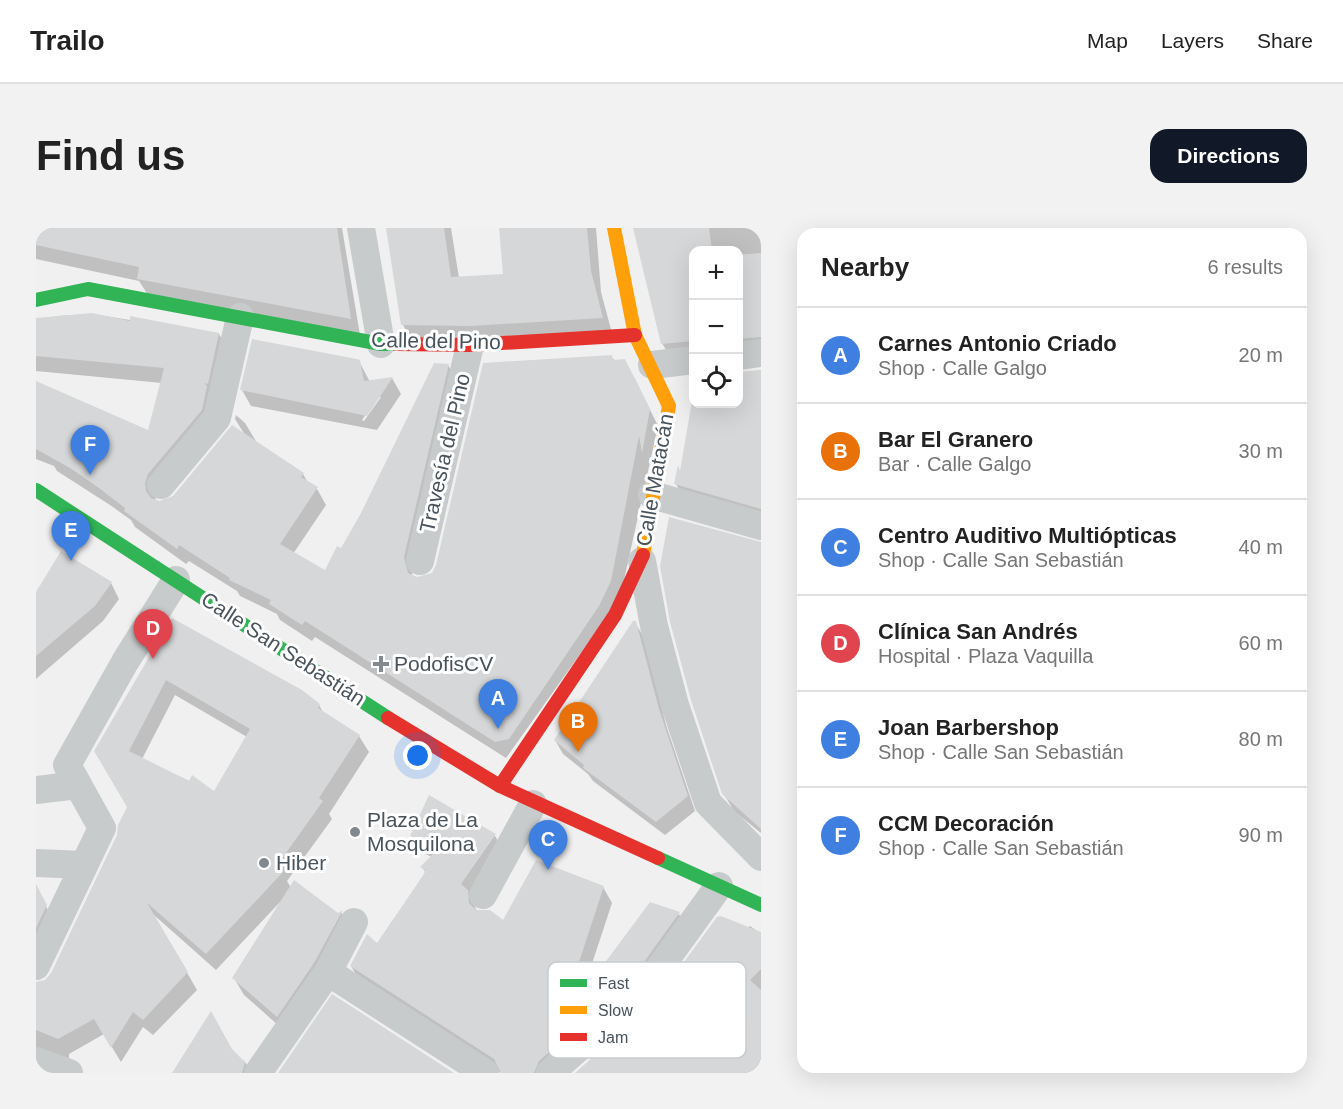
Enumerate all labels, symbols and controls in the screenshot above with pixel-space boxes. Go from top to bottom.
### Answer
text: Trailo [30,25,105,56]
text: Map [1087,29,1128,52]
text: Layers [1161,29,1224,52]
text: Share [1257,29,1313,52]
button: Directions [1150,129,1307,183]
text: Find us [36,132,185,179]
map controls [689,246,743,408]
button: + [689,246,743,300]
text: Nearby [821,252,909,282]
text: 6 results [1207,256,1283,278]
button: − [689,300,743,354]
street label: Calle del Pino [371,328,501,353]
text: Carnes Antonio Criado [878,331,1117,356]
text: A [833,344,848,366]
text: 20 m [1239,344,1283,366]
button: locate [689,354,743,408]
text: Shop · Calle Galgo [878,357,1047,379]
street label: Travesía del Pino [415,371,474,535]
street label: Calle Matacán [632,412,677,548]
pin: F [70,426,110,475]
text: Bar El Granero [878,427,1033,452]
text: B [833,440,848,462]
text: 30 m [1239,440,1283,462]
text: Bar · Calle Galgo [878,453,1031,475]
pin: E [51,512,90,561]
text: Centro Auditivo Multiópticas [878,523,1177,548]
text: C [833,536,848,558]
text: 40 m [1239,536,1283,558]
text: Shop · Calle San Sebastián [878,549,1124,571]
street label: Calle San Sebastián [197,587,369,710]
pin: D [134,610,172,659]
text: Clínica San Andrés [878,619,1078,644]
text: D [833,632,848,654]
text: 60 m [1239,632,1283,654]
text: Hospital · Plaza Vaquilla [878,645,1093,667]
place label: PodofisCV [394,652,493,675]
marker: PodofisCV [372,655,390,673]
pin: A [478,680,518,729]
pin: B [558,702,598,752]
text: Joan Barbershop [878,715,1059,740]
text: E [834,728,847,750]
text: 80 m [1239,728,1283,750]
your location [403,741,432,770]
text: Shop · Calle San Sebastián [878,741,1124,763]
place label: Plaza de La Mosquilona [367,808,478,855]
text: CCM Decoración [878,811,1054,836]
pin: C [528,820,568,870]
text: F [834,824,847,846]
text: 90 m [1239,824,1283,846]
marker: Plaza de La Mosquilona [348,825,362,839]
text: Shop · Calle San Sebastián [878,837,1124,859]
place label: Hiber [276,851,326,874]
marker: Hiber [257,856,271,870]
legend [548,962,746,1058]
text: Fast [598,975,630,992]
text: Slow [598,1002,633,1019]
text: Jam [598,1029,628,1046]

